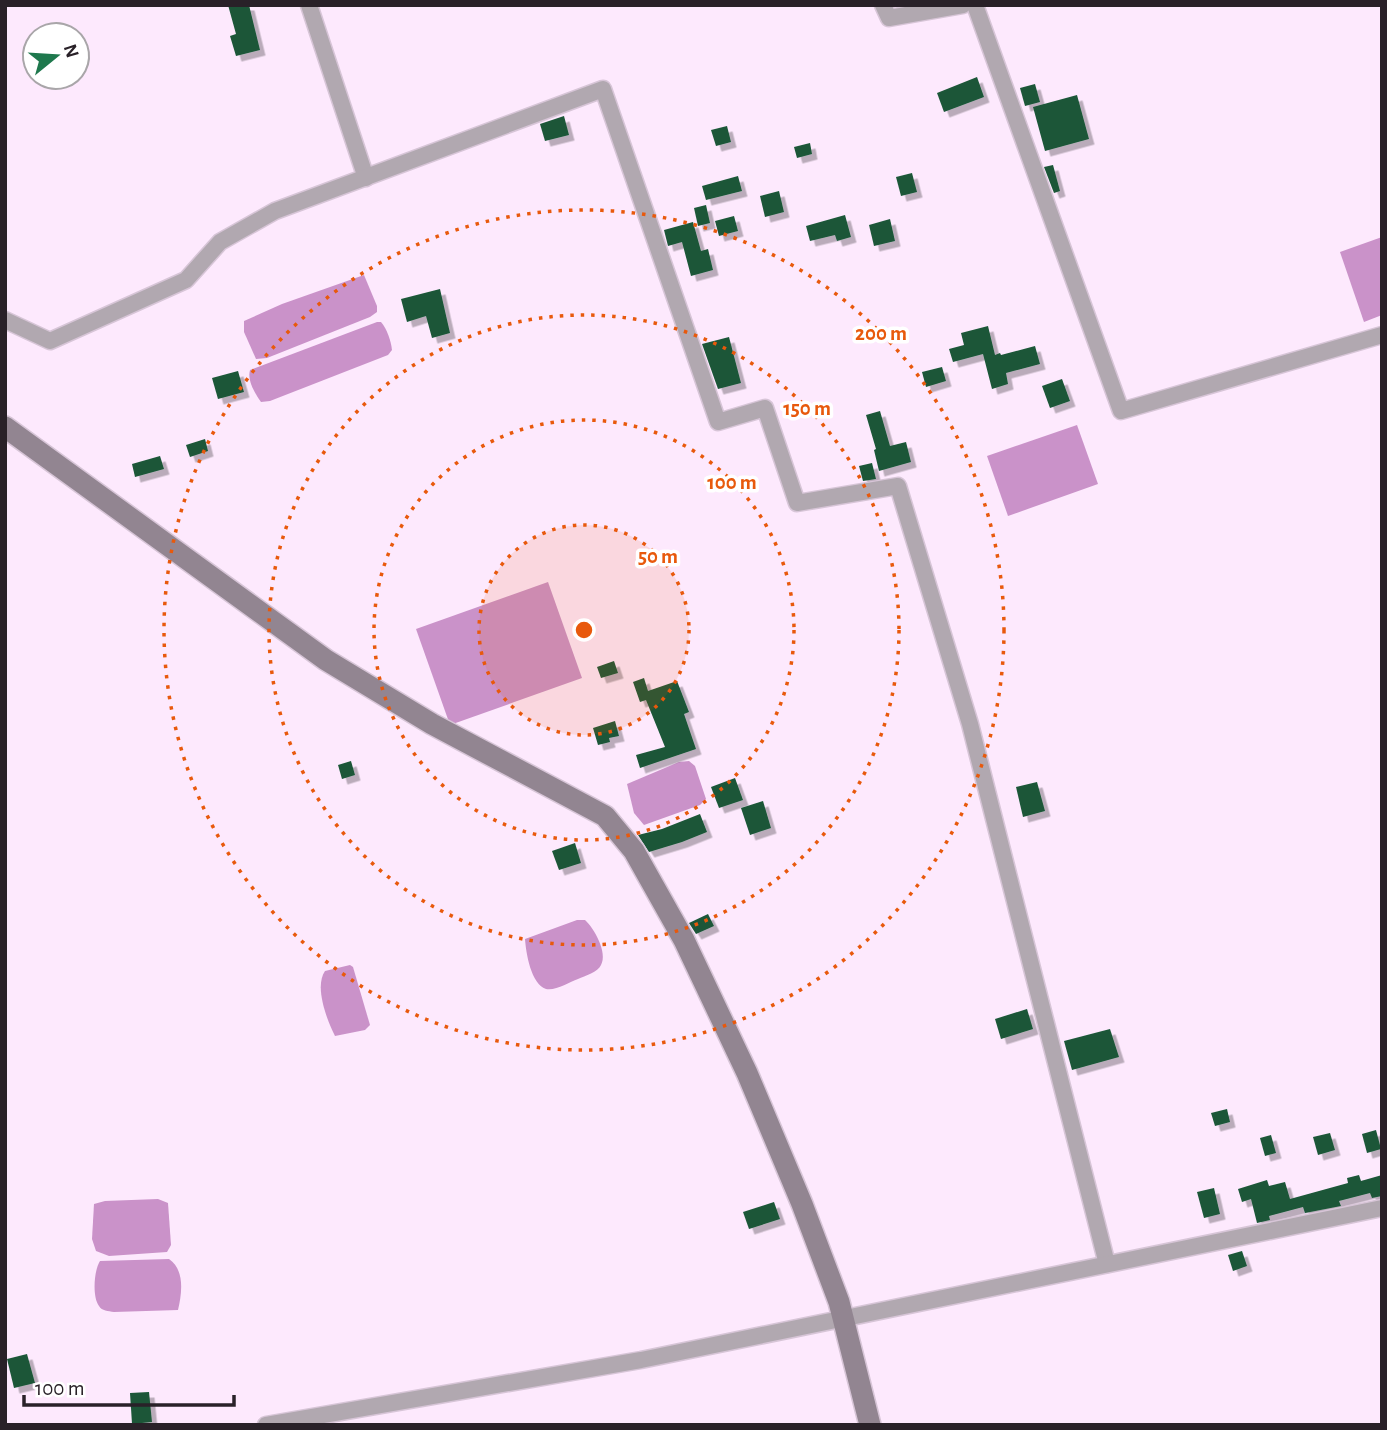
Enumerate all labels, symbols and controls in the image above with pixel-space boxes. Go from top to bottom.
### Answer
north arrow [21,21,91,91]
text: N [60,42,82,60]
text: 200 m [855,323,907,344]
text: 150 m [783,398,831,419]
text: 100 m [707,472,757,493]
text: 50 m [638,546,678,567]
centre of rings [572,618,596,642]
scale bar [24,1364,234,1408]
text: 100 m [35,1378,85,1399]

